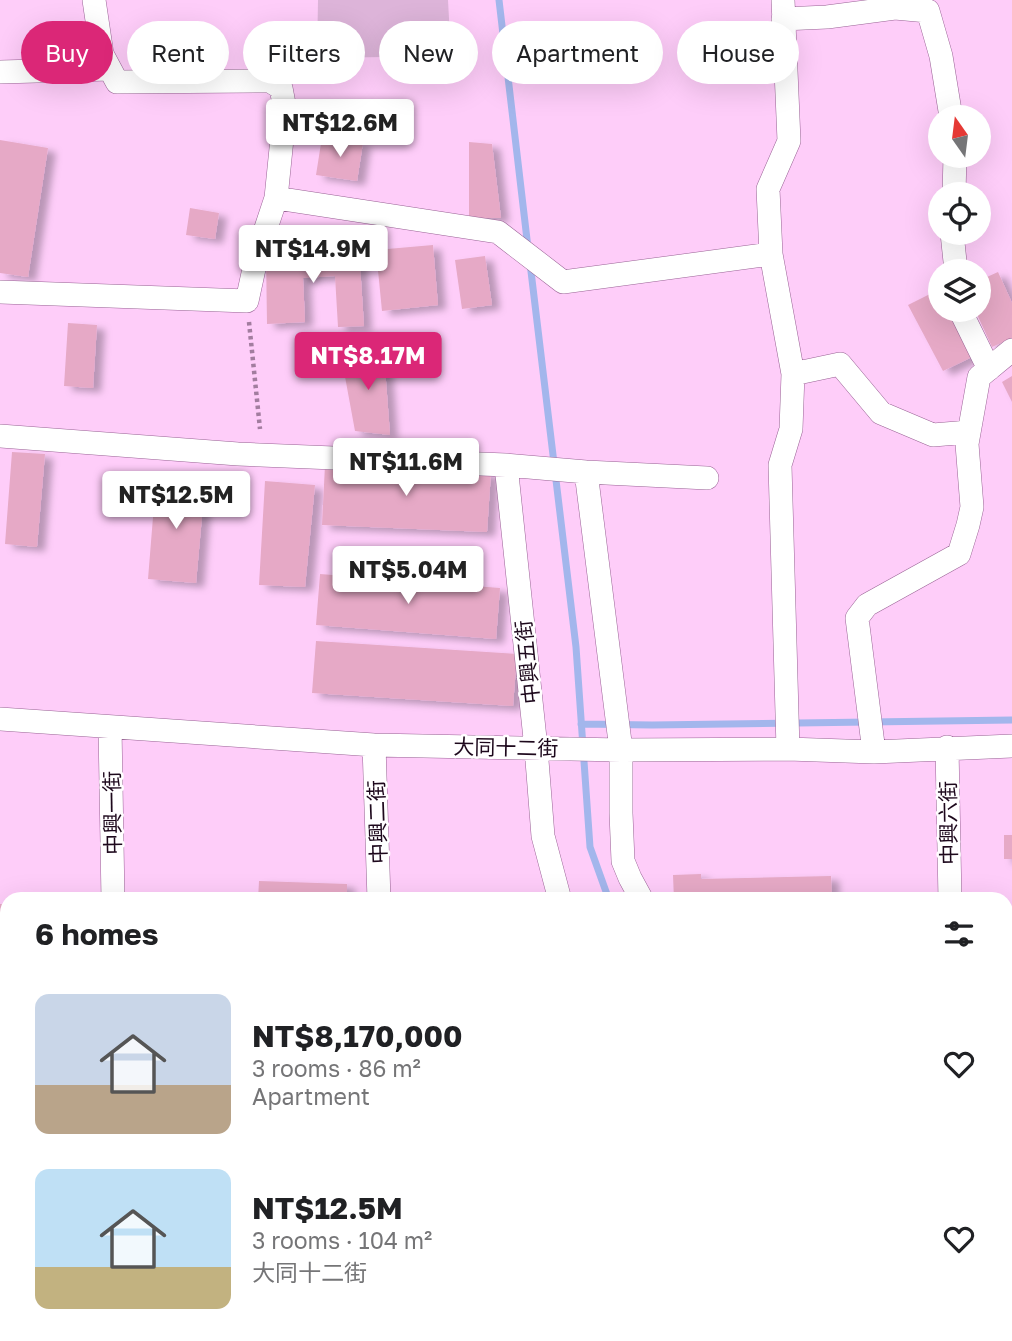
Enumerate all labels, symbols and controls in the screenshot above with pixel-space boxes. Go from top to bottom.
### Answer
chip: Buy [21,21,113,84]
chip: Rent [127,21,229,84]
chip: Filters [243,21,365,84]
chip: New [379,21,478,84]
chip: Apartment [492,21,663,84]
chip: House [677,21,799,84]
pin: NT$12.6M [268,100,412,159]
north arrow [928,105,990,168]
map controls [928,105,991,322]
text: NT$12.6M [282,108,398,136]
button: locate [928,182,991,245]
pin: NT$14.9M [241,226,385,285]
text: NT$14.9M [255,234,371,262]
button: layers [928,259,991,322]
pin: NT$8.17M [296,332,440,392]
text: NT$8.17M [311,341,425,369]
pin: NT$11.6M [334,438,478,498]
text: NT$11.6M [349,447,463,475]
pin: NT$12.5M [104,472,248,531]
text: NT$12.5M [118,480,234,508]
pin: NT$5.04M [336,546,480,606]
text: NT$5.04M [348,555,468,583]
street label: 中興五街 [510,619,544,705]
street label: 大同十二街 [453,733,559,761]
street label: 中興一街 [98,771,126,855]
street label: 中興二街 [363,780,391,864]
street label: 中興六街 [934,781,962,865]
icon: filters [940,915,978,953]
text: 6 homes [35,916,158,952]
text: NT$8,170,000 [252,1018,463,1054]
icon: home [91,1022,175,1106]
icon: heart [940,1045,978,1083]
text: 3 rooms · 86 m² [252,1054,421,1082]
text: Apartment [252,1082,370,1110]
text: NT$12.5M [252,1190,403,1226]
icon: home [91,1197,175,1281]
icon: heart [940,1220,978,1258]
text: 3 rooms · 104 m² [252,1226,432,1254]
text: 大同十二街 [252,1258,367,1286]

